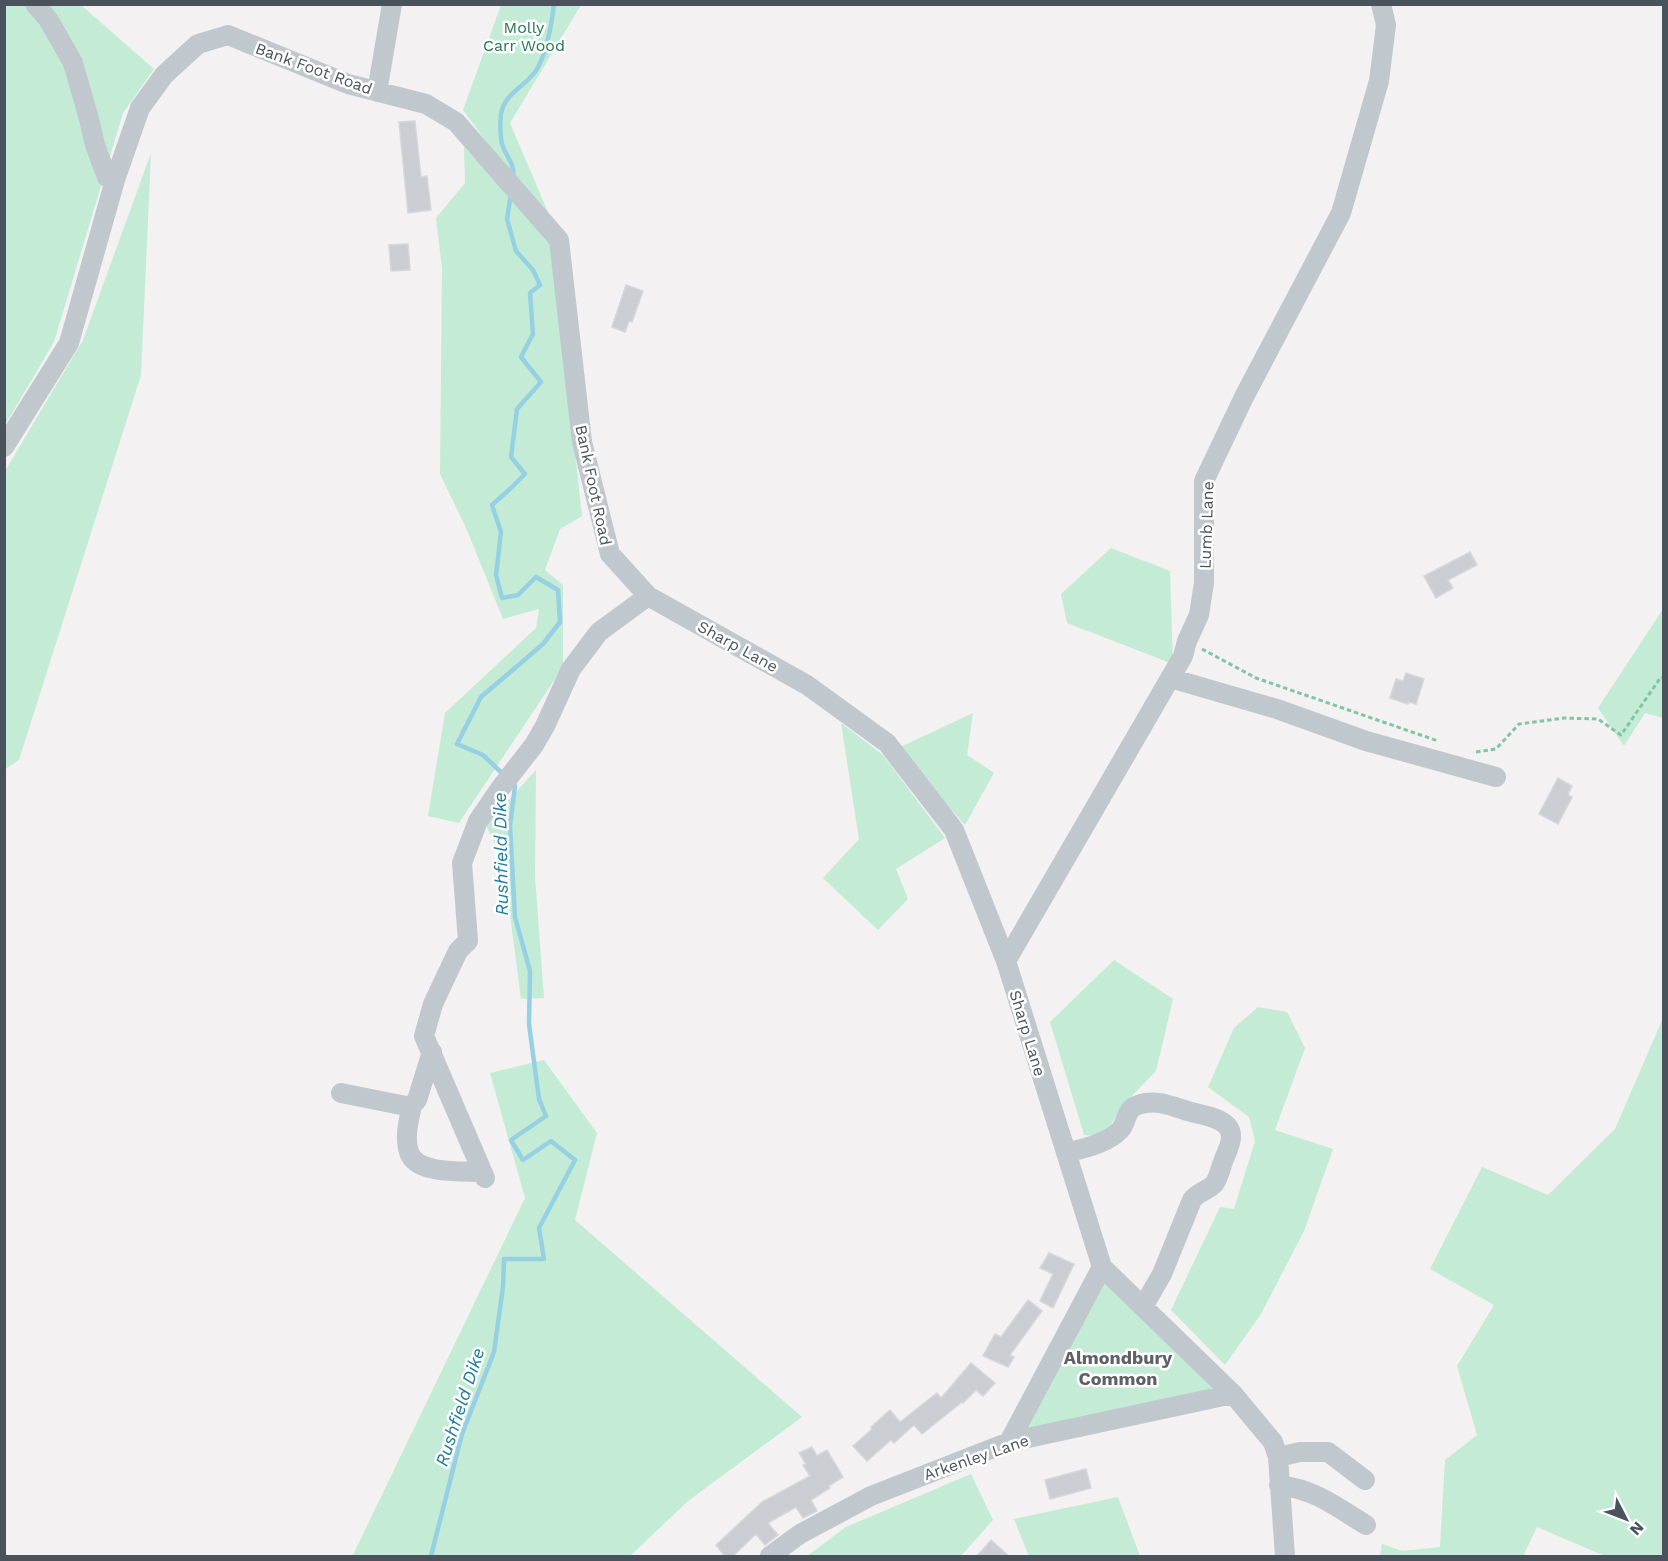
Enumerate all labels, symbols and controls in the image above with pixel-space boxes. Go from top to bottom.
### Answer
park label: Molly Carr Wood [483,18,565,55]
street label: Bank Foot Road [253,39,375,98]
street label: Bank Foot Road [571,423,616,547]
street label: Lumb Lane [1195,481,1218,569]
street label: Sharp Lane [694,617,781,676]
water label: Rushfield Dike [489,792,512,916]
street label: Sharp Lane [1005,988,1050,1078]
water label: Rushfield Dike [431,1345,489,1469]
district label: Almondbury Common [1064,1347,1173,1389]
street label: Arkenley Lane [921,1431,1031,1484]
north arrow [1596,1489,1656,1549]
text: N [1626,1518,1648,1539]

